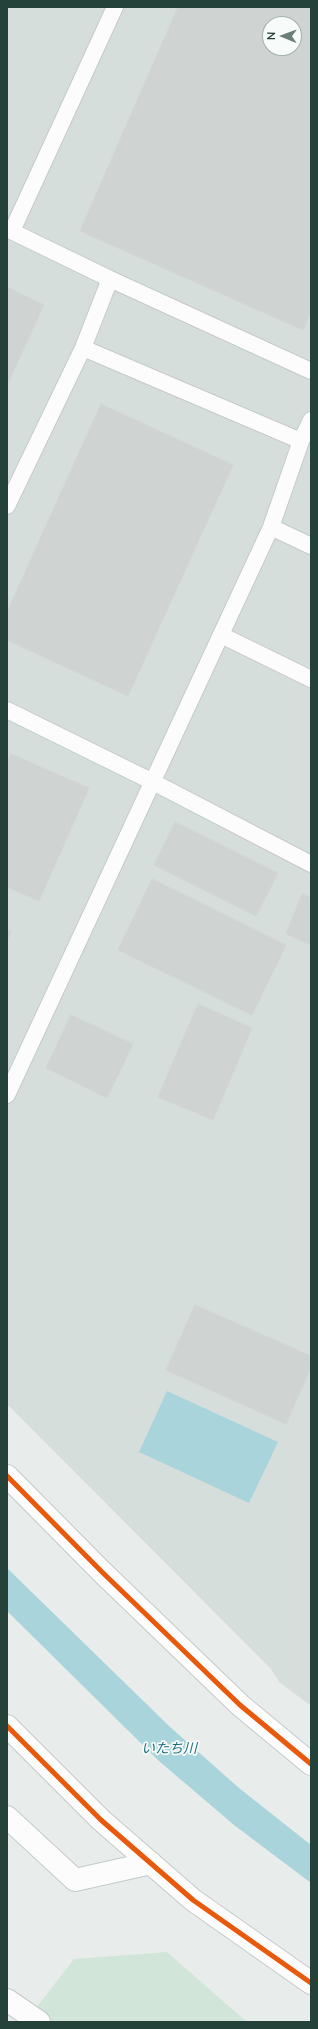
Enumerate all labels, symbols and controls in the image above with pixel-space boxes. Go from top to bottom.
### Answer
north arrow [262,16,302,56]
text: N [264,31,277,40]
water label: いたち川 [141,1740,197,1756]

